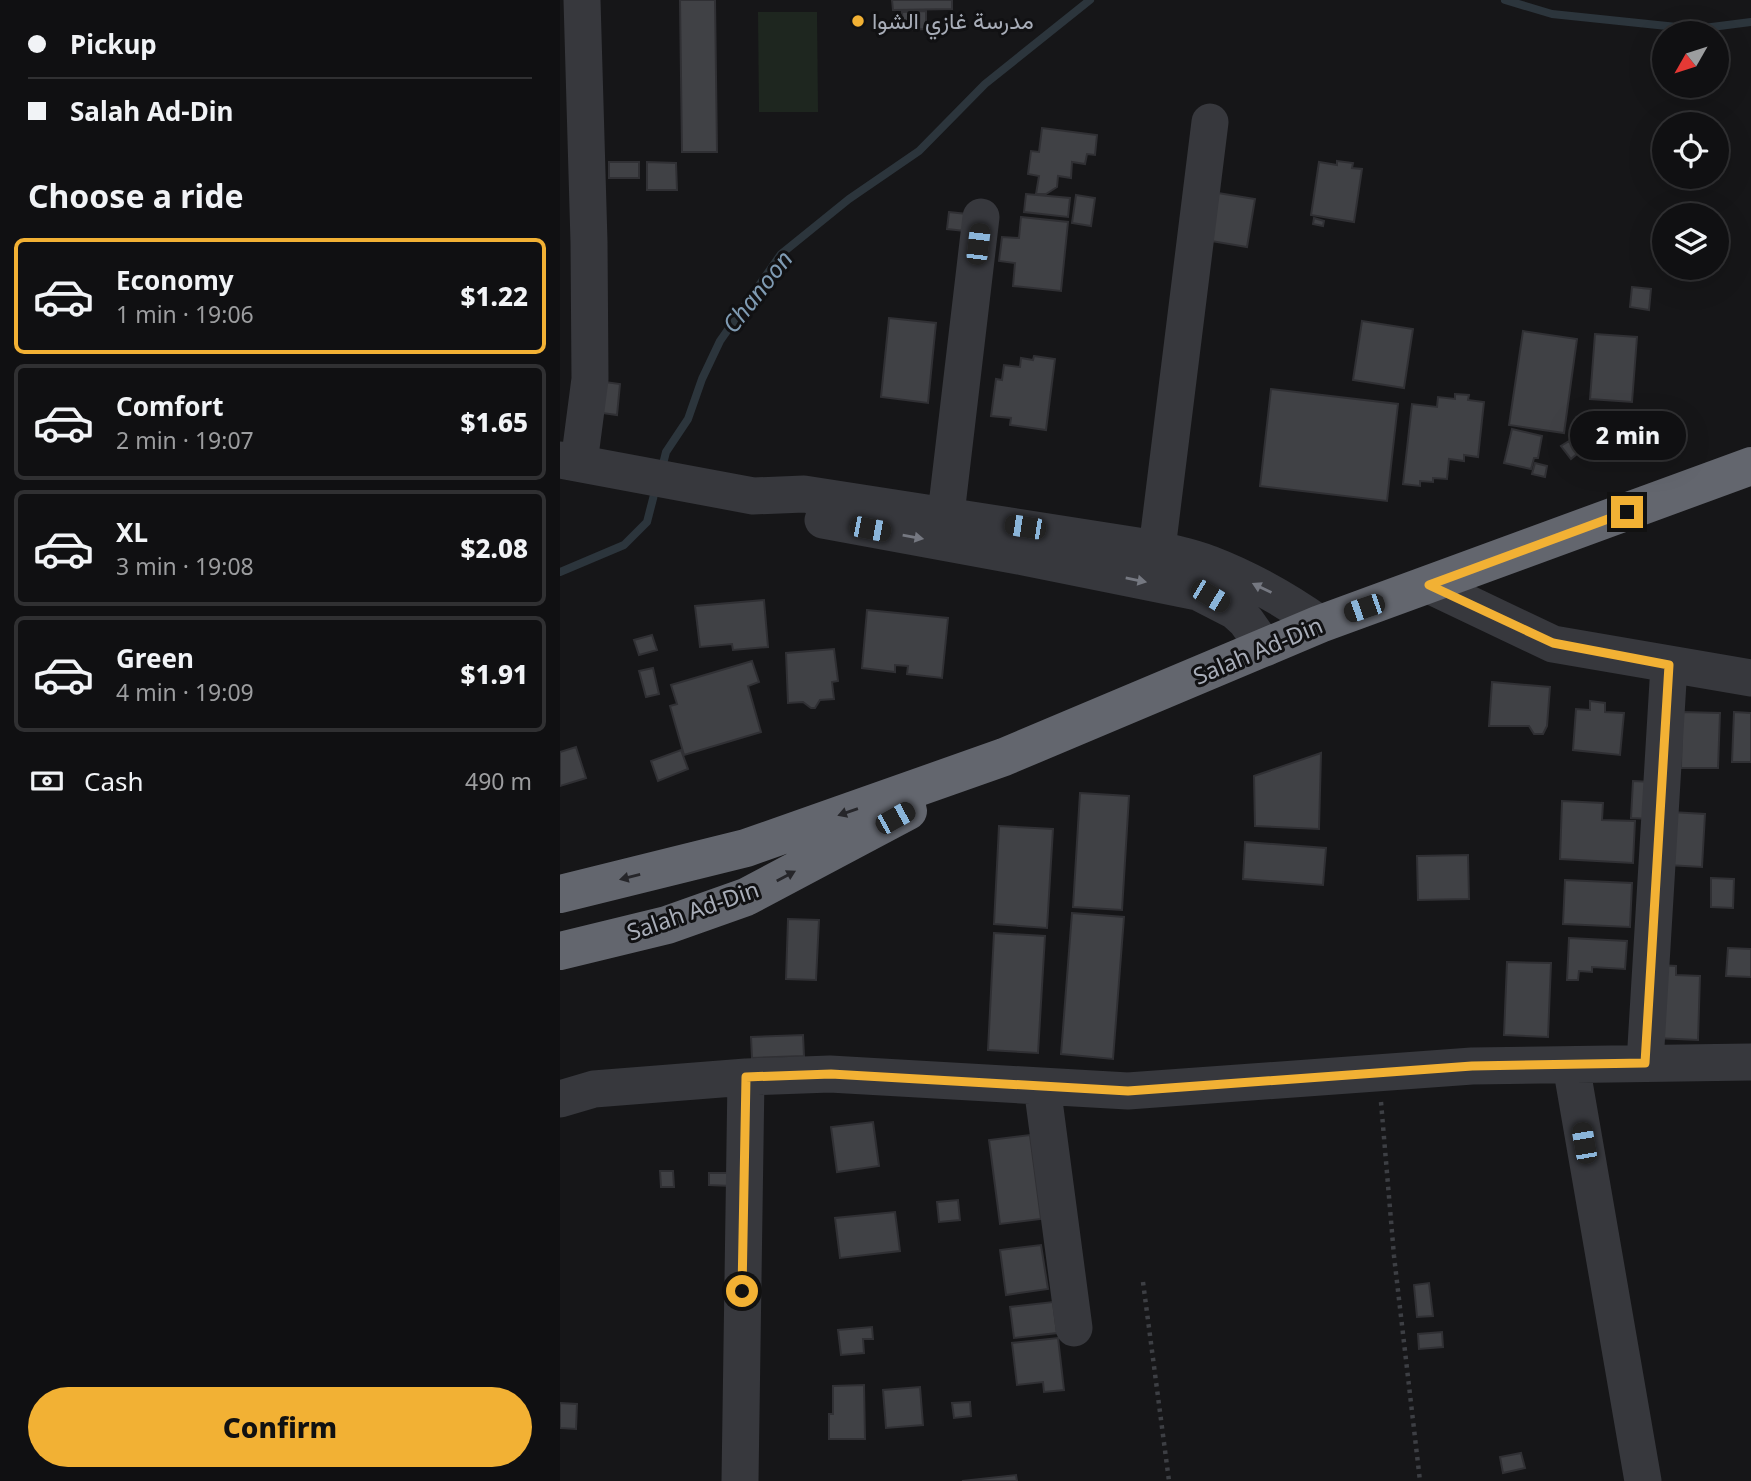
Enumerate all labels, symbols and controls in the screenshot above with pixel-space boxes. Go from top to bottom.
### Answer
place label: مدرسة غازي الشوا [872,4,1034,40]
marker: مدرسة غازي الشوا [850,13,866,29]
north arrow [1652,21,1729,98]
map controls [1652,21,1729,280]
text: Pickup [70,26,157,62]
text: Salah Ad-Din [70,93,233,129]
button: locate [1652,112,1729,189]
text: Choose a ride [28,174,244,217]
button: layers [1652,203,1729,280]
car [966,222,991,266]
water label: Chanoon [714,243,800,339]
text: Economy [116,262,234,298]
icon: car [32,265,95,328]
text: $1.22 [461,278,528,314]
text: 1 min · 19:06 [116,298,254,330]
text: Comfort [116,388,224,424]
icon: car [32,391,95,454]
text: $1.65 [461,404,528,440]
callout: 2 min [1569,410,1685,460]
text: 2 min [1596,419,1660,451]
text: 2 min · 19:07 [116,424,254,456]
route end [1611,496,1643,528]
car [1003,513,1048,541]
text: XL [116,514,148,550]
car [848,515,893,543]
icon: car [32,517,95,580]
text: $2.08 [461,530,528,566]
one-way arrow [902,532,924,543]
text: 3 min · 19:08 [116,550,254,582]
one-way arrow [1125,575,1147,586]
car [1187,576,1234,616]
one-way arrow [1252,583,1272,594]
car [1341,591,1388,625]
street label: Salah Ad-Din [1188,608,1327,692]
text: Green [116,640,194,676]
icon: car [32,643,95,706]
text: $1.91 [461,656,528,692]
text: 4 min · 19:09 [116,676,254,708]
icon: cash [28,762,66,800]
text: Cash [84,763,144,799]
text: 490 m [465,765,532,797]
car [872,799,919,837]
one-way arrow [837,807,858,818]
one-way arrow [777,870,797,882]
one-way arrow [619,872,641,883]
street label: Salah Ad-Din [622,873,763,948]
car [1571,1120,1598,1166]
route start [726,1275,758,1307]
button: Confirm [28,1387,532,1467]

